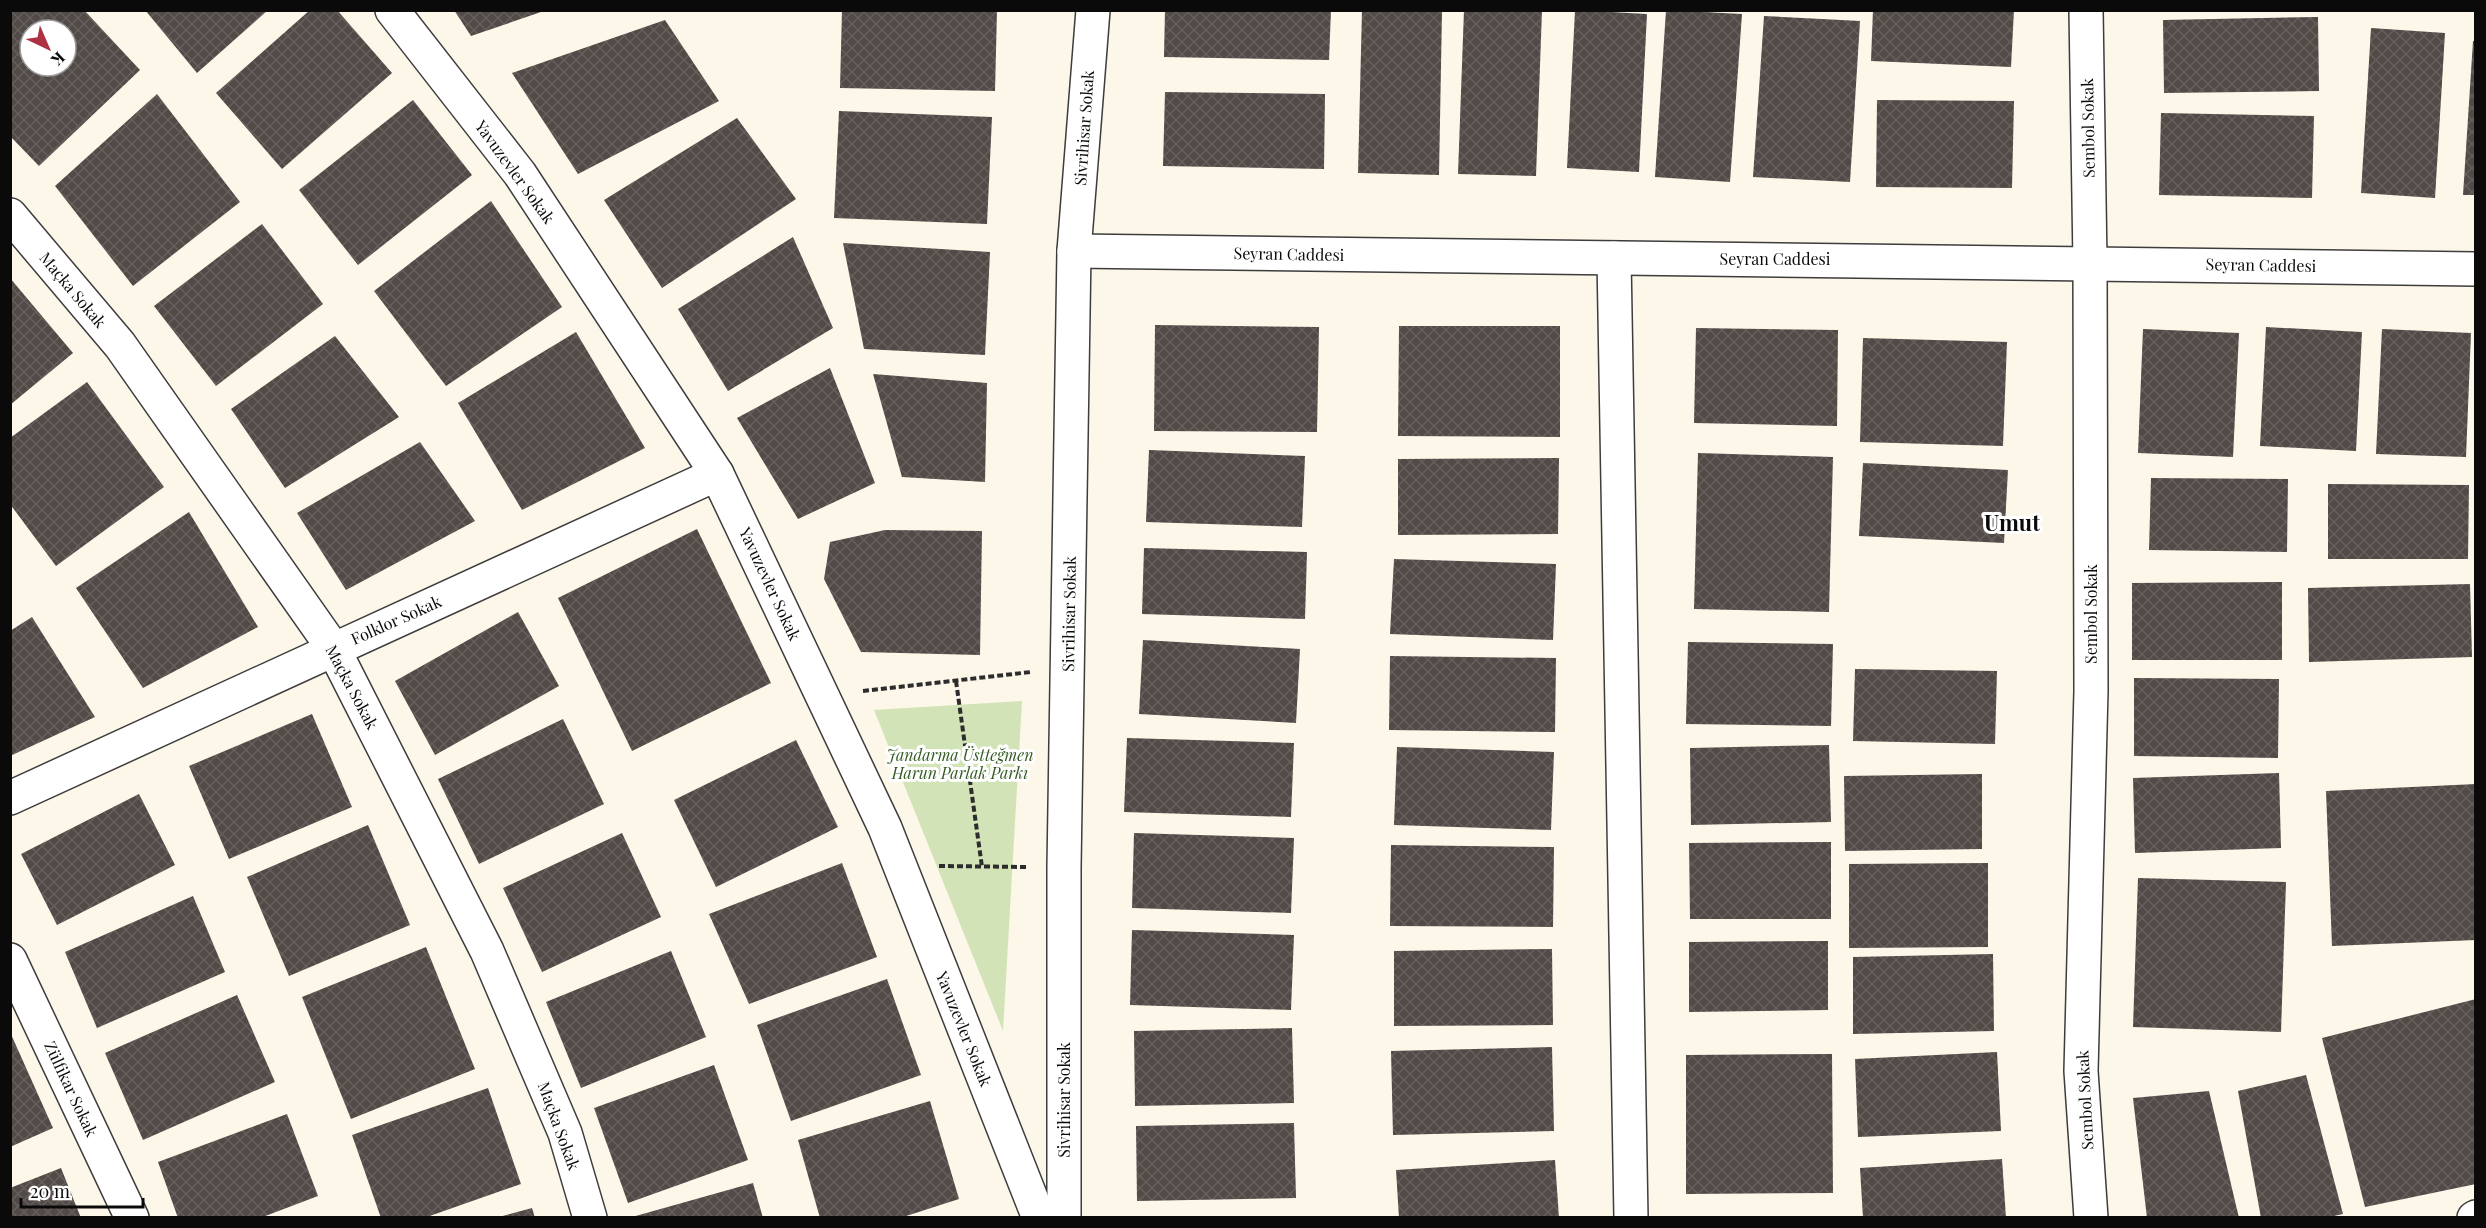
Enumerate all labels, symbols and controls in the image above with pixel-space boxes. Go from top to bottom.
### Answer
north arrow [18,18,78,78]
text: K [47,48,70,71]
street label: Sivrihisar Sokak [1069,69,1098,186]
street label: Sembol Sokak [2076,78,2099,178]
street label: Yavuzevler Sokak [470,115,560,228]
street label: Seyran Caddesi [1233,242,1345,265]
street label: Maçka Sokak [36,247,111,332]
street label: Seyran Caddesi [1720,248,1831,269]
street label: Seyran Caddesi [2205,253,2317,276]
district label: Umut [1984,507,2040,537]
street label: Yavuzevler Sokak [735,523,806,644]
street label: Sivrihisar Sokak [1057,556,1080,672]
street label: Sembol Sokak [2080,564,2101,664]
street label: Folklor Sokak [347,590,444,649]
street label: Maçka Sokak [321,641,384,733]
park label: Jandarma Üstteğmen Harun Parlak Parkı [887,744,1033,783]
street label: Yavuzevler Sokak [931,967,997,1090]
street label: Zülfikar Sokak [40,1038,103,1140]
street label: Sivrihisar Sokak [1053,1042,1074,1158]
street label: Sembol Sokak [2071,1049,2098,1150]
street label: Maçka Sokak [534,1079,585,1173]
scale bar [21,1171,142,1209]
text: 20 m [30,1179,70,1203]

